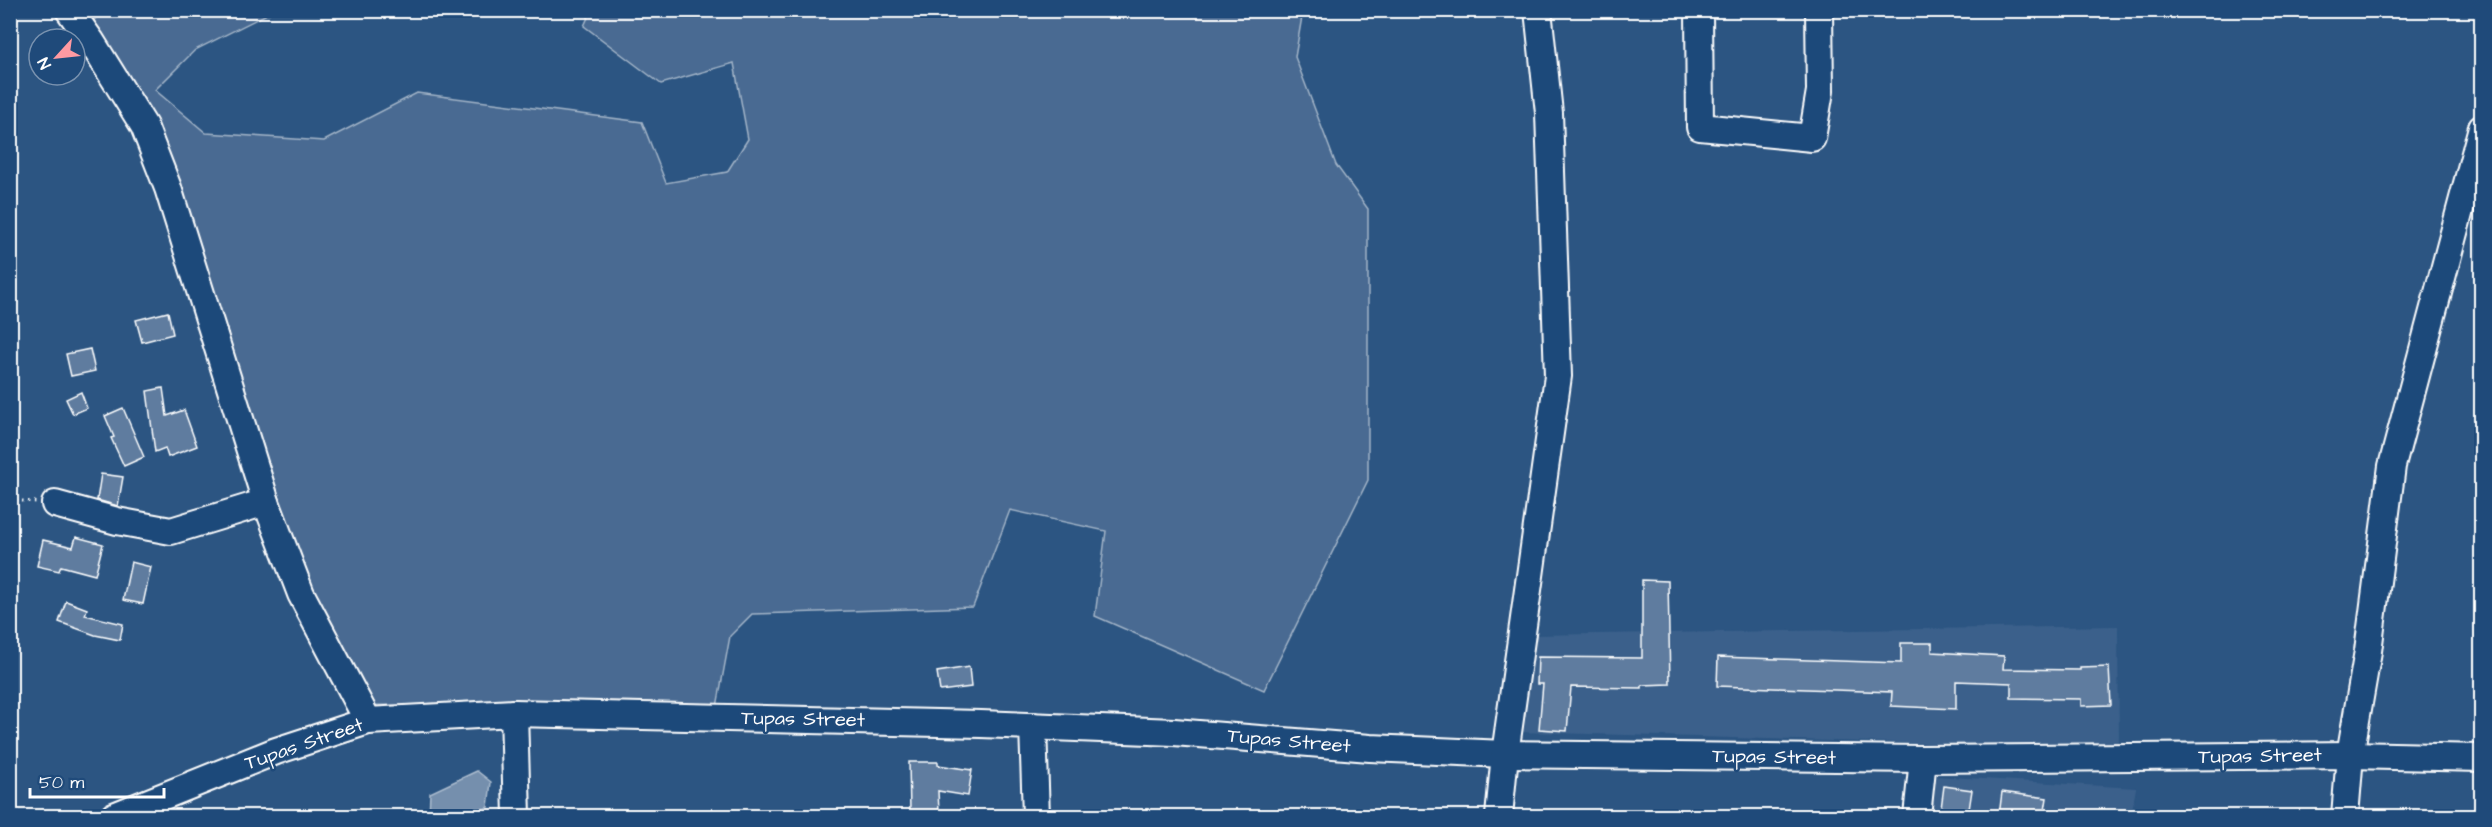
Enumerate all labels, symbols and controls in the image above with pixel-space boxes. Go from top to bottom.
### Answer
north arrow [27,27,87,87]
text: N [32,54,57,73]
street label: Tupas Street [741,704,865,734]
street label: Tupas Street [241,711,367,777]
street label: Tupas Street [1226,722,1352,760]
street label: Tupas Street [2198,741,2322,771]
street label: Tupas Street [1712,742,1836,772]
scale bar [30,761,164,799]
text: 50 m [39,770,84,795]

